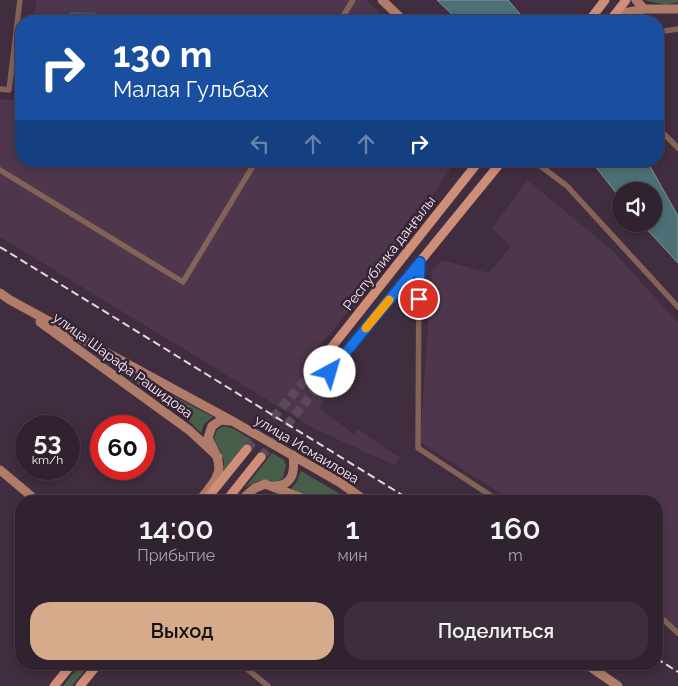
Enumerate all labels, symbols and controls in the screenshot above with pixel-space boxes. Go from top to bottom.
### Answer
text: 130 m [113,34,212,75]
icon: right [30,35,95,100]
text: Малая Гульбах [113,76,269,102]
icon: left [246,130,274,158]
icon: ahead [299,130,327,158]
icon: ahead [352,130,380,158]
icon: right [405,130,433,158]
map controls [612,182,662,232]
button: sound [612,182,662,232]
street label: Республика даңғылы [339,193,439,313]
pin [398,278,440,320]
icon: arrive [405,285,433,313]
street label: улица Шарафа Рашидова [50,309,196,421]
position arrow [303,345,355,397]
street label: улица Исмаилова [252,412,362,486]
speed limit sign: 60 [90,415,155,480]
text: 53 [34,426,61,456]
text: km/h [32,453,63,467]
text: 14:00 [139,511,214,546]
text: 1 [345,511,360,546]
text: 160 [490,511,541,546]
text: Прибытие [137,546,215,565]
text: мин [338,546,368,565]
text: m [508,546,523,565]
button: Выход [30,602,334,660]
button: Поделиться [344,602,648,660]

